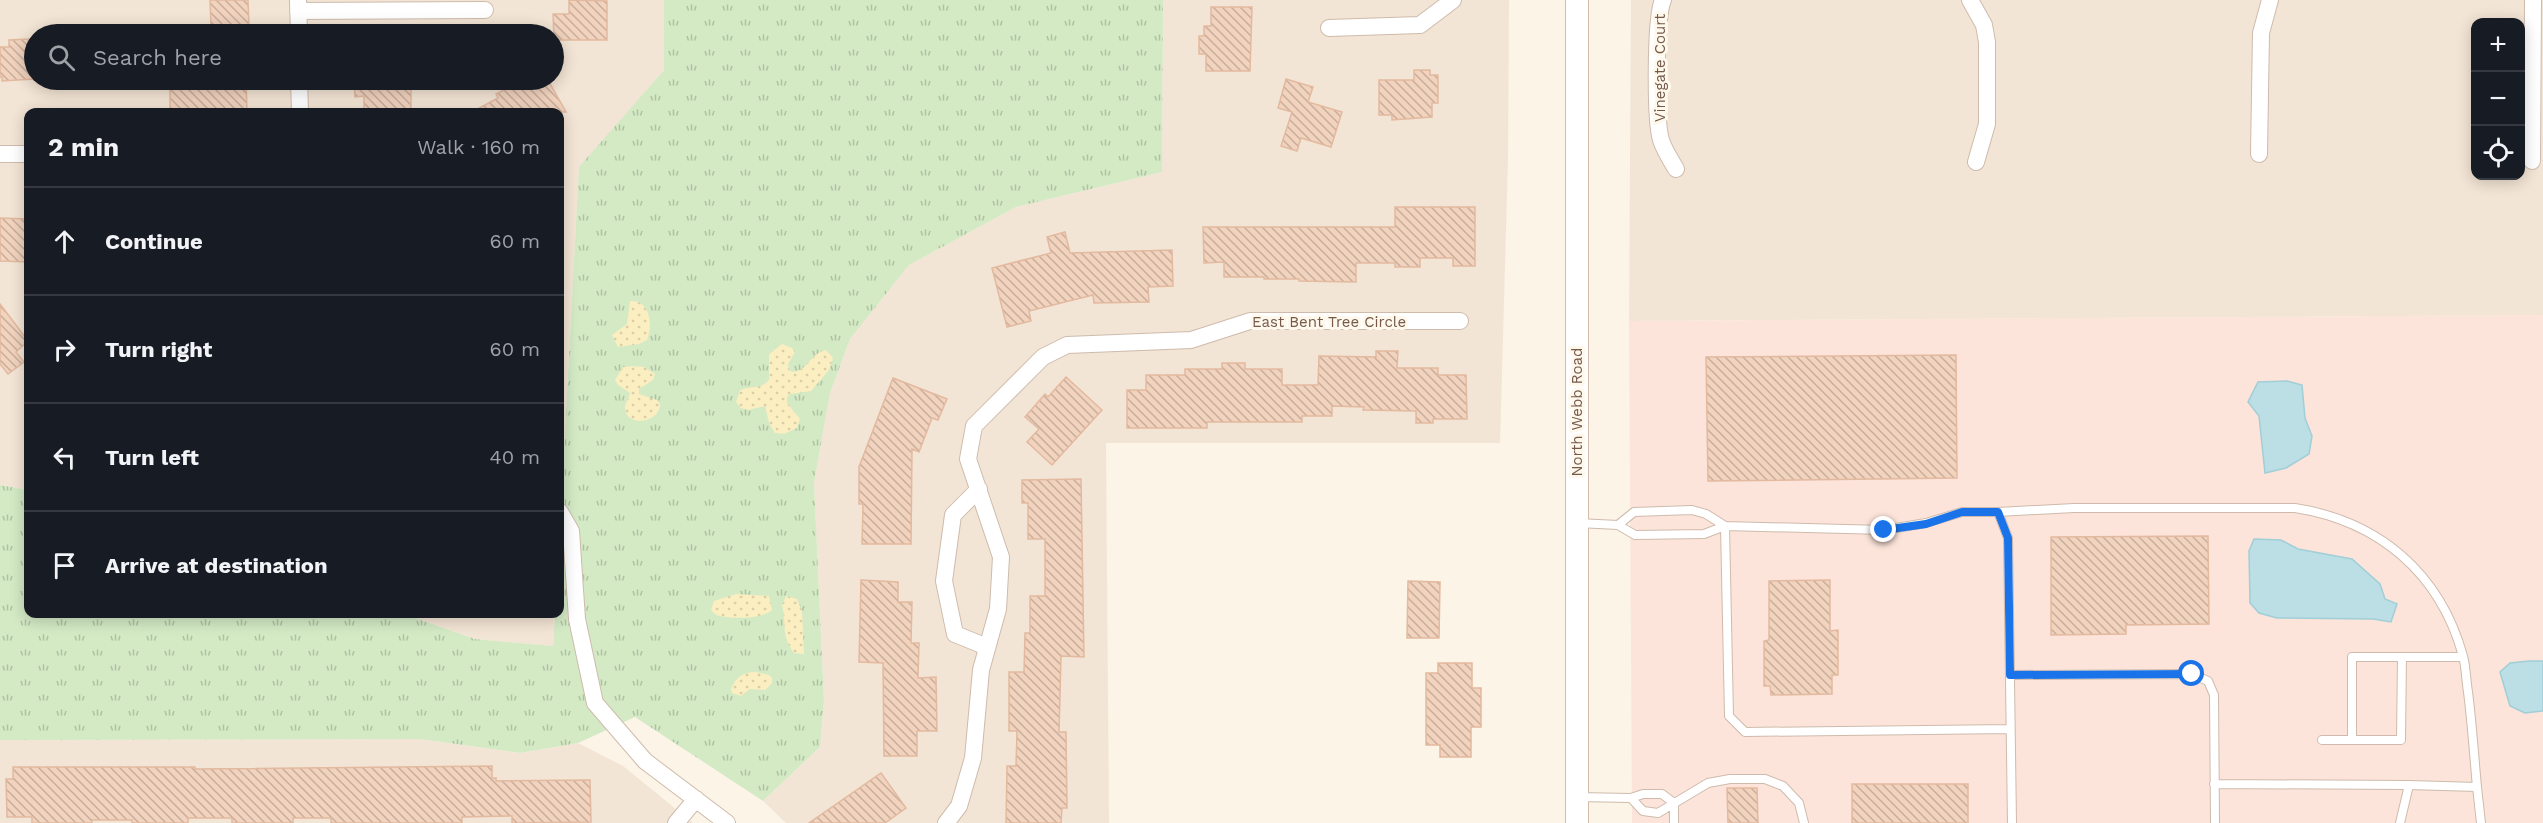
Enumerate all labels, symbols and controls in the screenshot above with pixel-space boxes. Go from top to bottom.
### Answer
street label: Vinegate Court [1651,13,1669,122]
map controls [2471,18,2525,180]
button: + [2471,18,2525,72]
search box [24,24,564,90]
icon: search [45,41,78,74]
text: Search here [93,45,222,70]
button: − [2471,72,2525,126]
button: locate [2471,126,2525,180]
text: 2 min [48,132,119,162]
text: Walk · 160 m [417,135,540,159]
icon: ahead [48,225,81,258]
text: Continue [105,229,203,254]
text: 60 m [490,229,540,253]
street label: East Bent Tree Circle [1252,313,1406,331]
icon: right [48,333,81,366]
text: Turn right [105,337,212,362]
text: 60 m [490,337,540,361]
street label: North Webb Road [1568,348,1586,477]
icon: left [48,441,81,474]
text: Turn left [105,445,199,470]
text: 40 m [489,445,540,469]
route end [1870,516,1896,542]
icon: arrive [48,549,81,582]
text: Arrive at destination [105,553,328,578]
route start [2178,660,2204,686]

